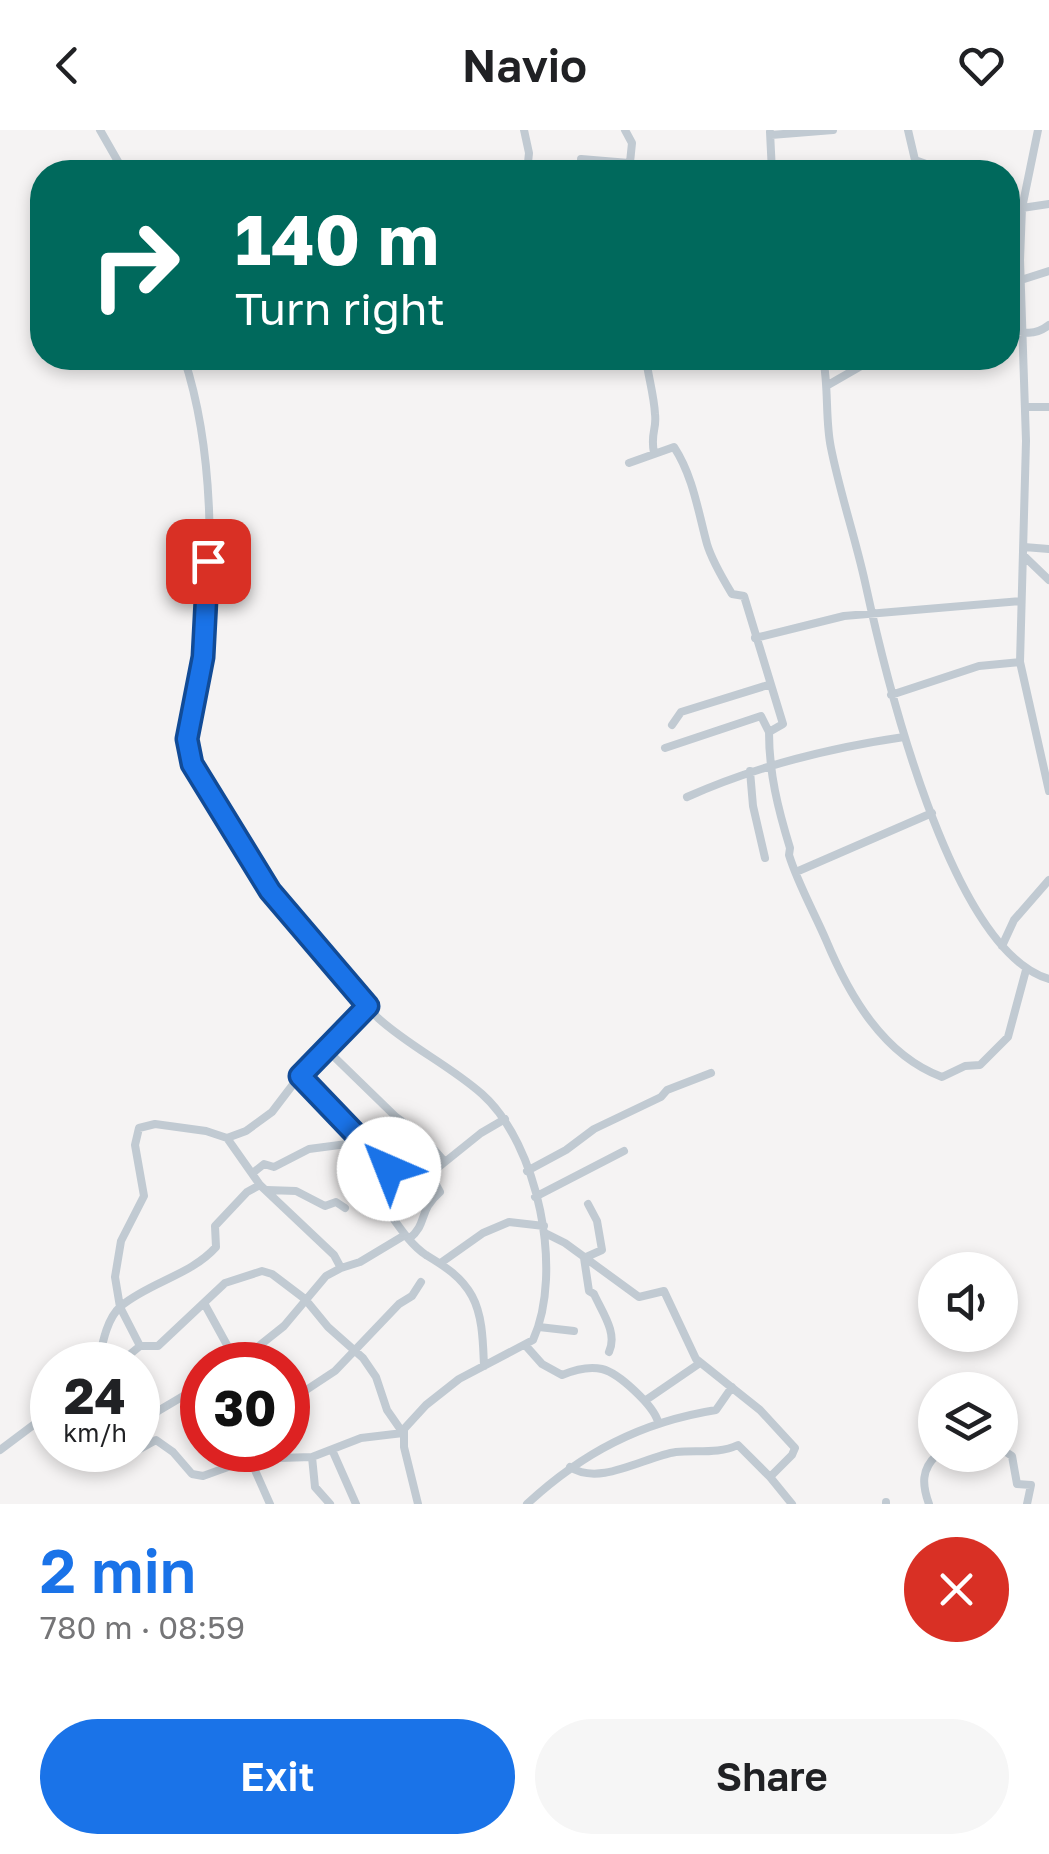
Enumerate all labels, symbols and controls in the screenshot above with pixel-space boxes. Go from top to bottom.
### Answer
icon: back [40,38,95,93]
text: Navio [462,38,587,92]
icon: heart [954,38,1009,93]
text: 140 m [235,196,439,280]
icon: right [70,200,200,330]
text: Turn right [235,281,445,335]
pin [166,519,251,604]
icon: arrive [181,534,236,589]
position arrow [337,1117,441,1221]
map controls [918,1252,1018,1472]
button: sound [918,1252,1018,1352]
speed limit sign: 30 [180,1342,310,1472]
text: 24 [64,1365,126,1425]
button: layers [918,1372,1018,1472]
text: km/h [63,1417,127,1448]
text: 2 min [40,1534,196,1606]
button: close [904,1537,1009,1642]
text: 780 m · 08:59 [40,1608,245,1646]
button: Exit [40,1719,515,1834]
button: Share [535,1719,1009,1834]

